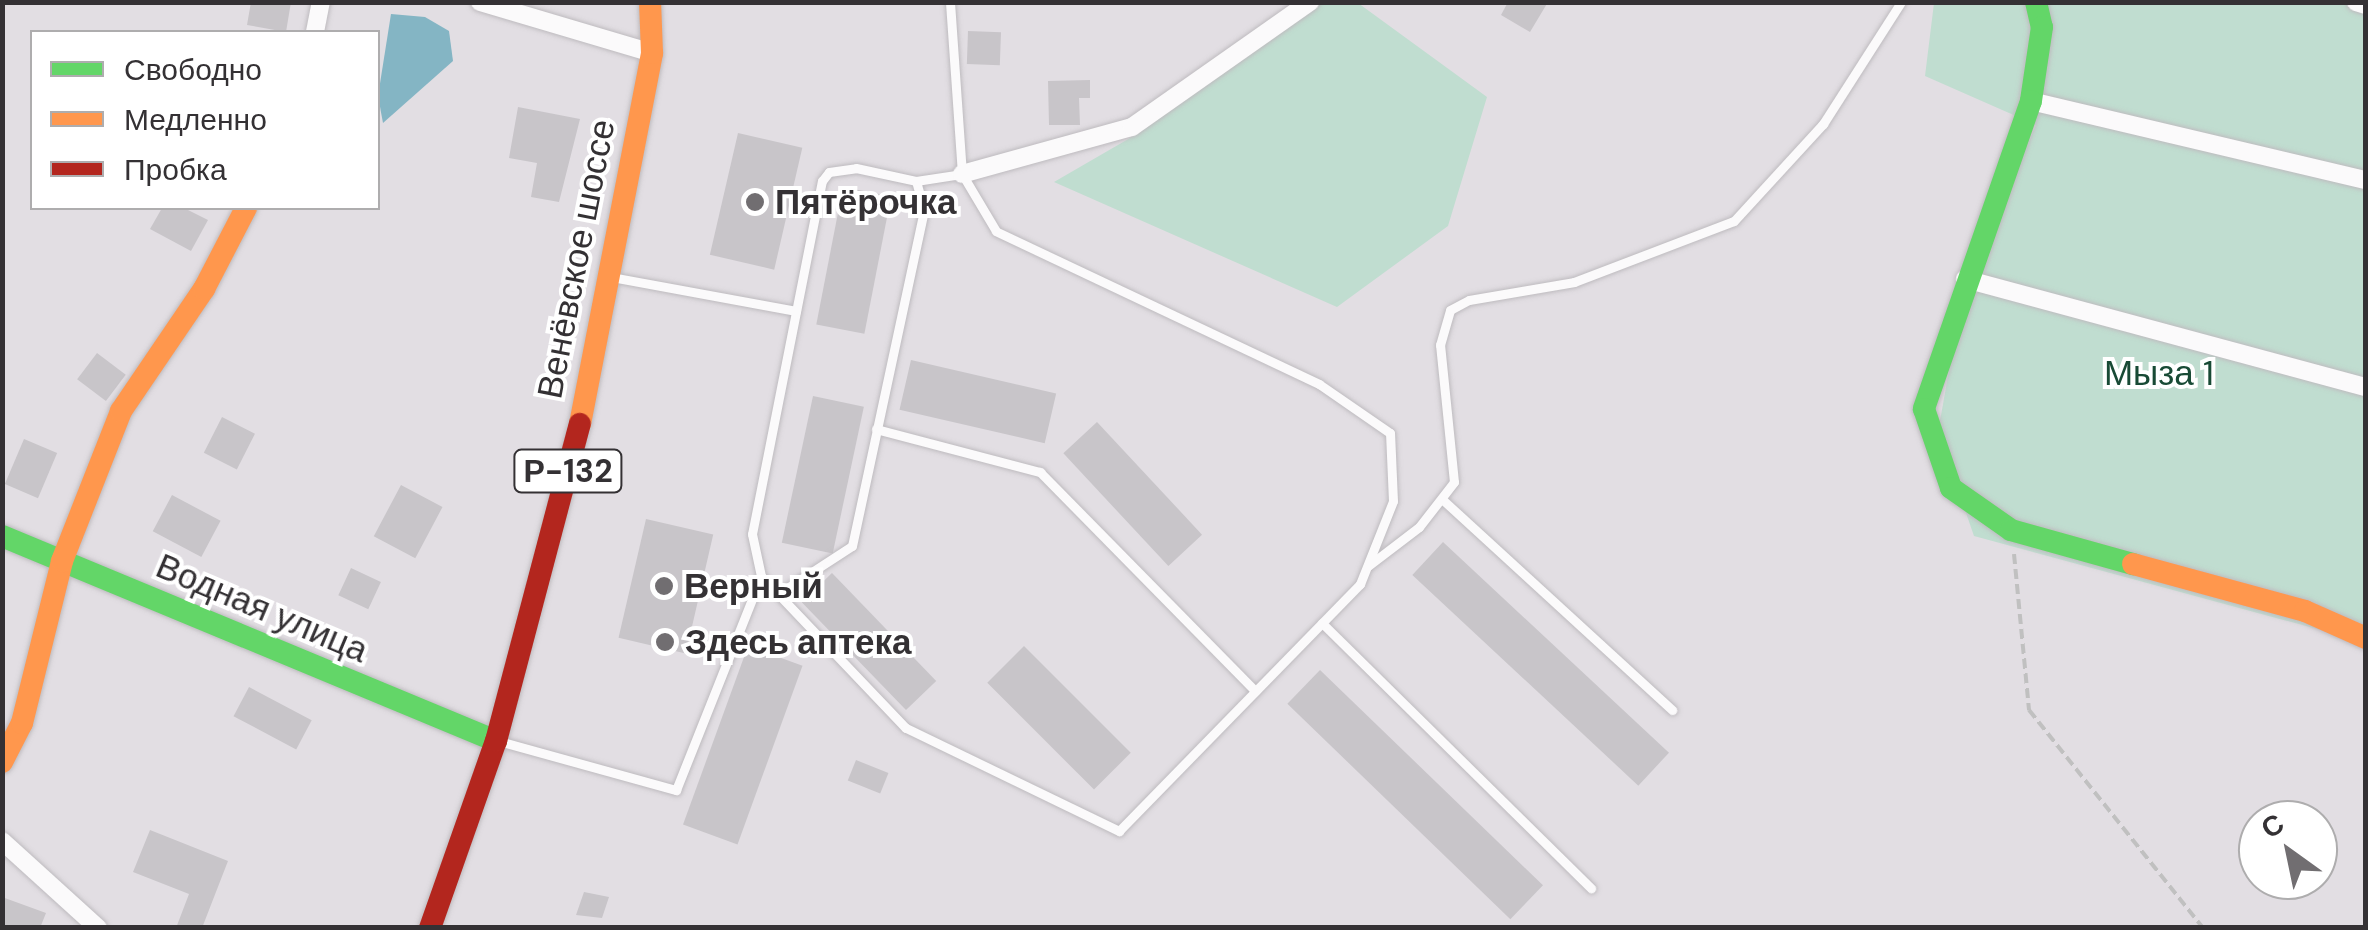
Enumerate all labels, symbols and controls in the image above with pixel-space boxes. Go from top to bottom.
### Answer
legend [30,30,380,210]
text: Свободно [124,50,262,89]
text: Медленно [124,100,267,139]
street label: Венёвское шоссе [528,116,624,402]
text: Пробка [124,150,227,189]
place label: Пятёрочка [775,181,956,223]
marker: Пятёрочка [744,191,766,213]
park label: Мыза 1 [2104,352,2214,394]
road number: Р-132 [513,444,623,498]
street label: Водная улица [150,545,374,671]
place label: Верный [684,565,823,607]
marker: Верный [653,575,675,597]
place label: Здесь аптека [685,621,912,663]
marker: Здесь аптека [654,631,676,653]
north arrow [2238,800,2338,900]
text: С [2254,805,2291,847]

